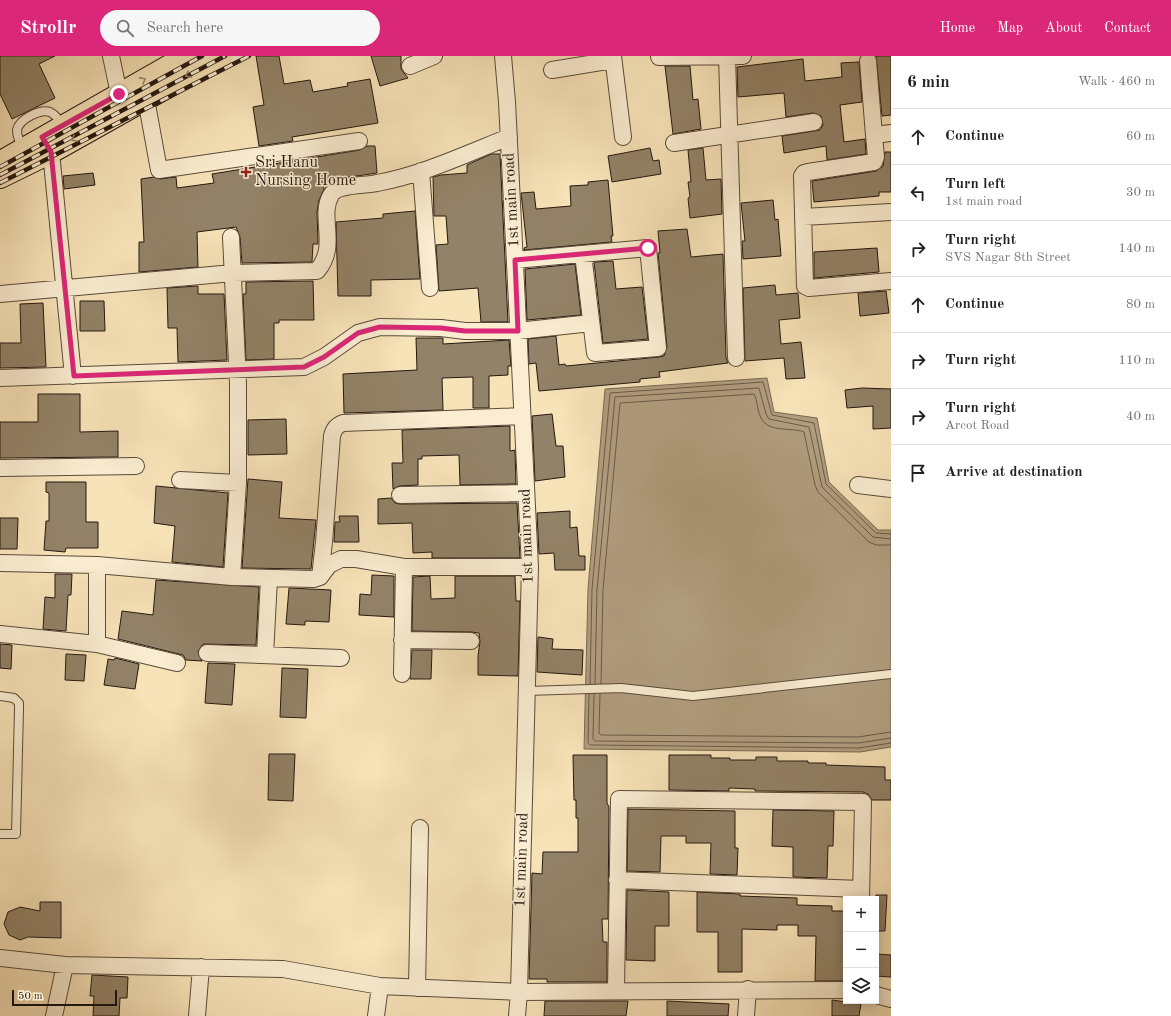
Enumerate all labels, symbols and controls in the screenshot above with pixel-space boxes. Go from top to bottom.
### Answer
search box [100,10,380,46]
icon: search [114,17,136,39]
text: Strollr [20,19,76,38]
text: Search here [146,21,223,36]
text: Home [940,21,975,35]
text: Map [997,21,1023,35]
text: About [1045,21,1082,35]
text: Contact [1104,21,1151,35]
one-way arrow [185,71,192,78]
text: 6 min [907,74,950,91]
text: Walk · 460 m [1078,75,1155,88]
one-way arrow [139,78,146,85]
route end [110,85,128,103]
icon: ahead [907,126,929,148]
text: Continue [945,129,1004,144]
text: 60 m [1126,130,1155,143]
one-way arrow [71,134,78,141]
street label: 1st main road [502,152,522,248]
place label: Sri Hanu Nursing Home [255,155,356,189]
marker: Sri Hanu Nursing Home [240,166,252,178]
text: Turn left [945,177,1005,192]
icon: left [907,182,929,204]
text: 30 m [1126,186,1155,199]
text: 1st main road [945,195,1022,208]
text: Turn right [945,233,1016,248]
icon: right [907,238,929,260]
route start [639,239,657,257]
text: 140 m [1118,242,1155,255]
text: SVS Nagar 8th Street [945,251,1071,264]
icon: ahead [907,294,929,316]
text: Continue [945,297,1004,312]
text: 80 m [1126,298,1155,311]
icon: right [907,350,929,372]
text: Turn right [945,353,1016,368]
text: 110 m [1118,354,1155,367]
text: Turn right [945,401,1016,416]
icon: right [907,406,929,428]
text: 40 m [1126,410,1155,423]
text: Arcot Road [945,419,1010,432]
icon: arrive [907,462,929,484]
text: Arrive at destination [945,465,1083,480]
street label: 1st main road [517,488,537,584]
street label: 1st main road [512,812,532,908]
map controls [843,896,879,1004]
button: + [843,896,879,932]
button: − [843,932,879,968]
button: layers [843,968,879,1004]
scale bar [12,988,117,1007]
text: 50 m [18,991,43,1002]

